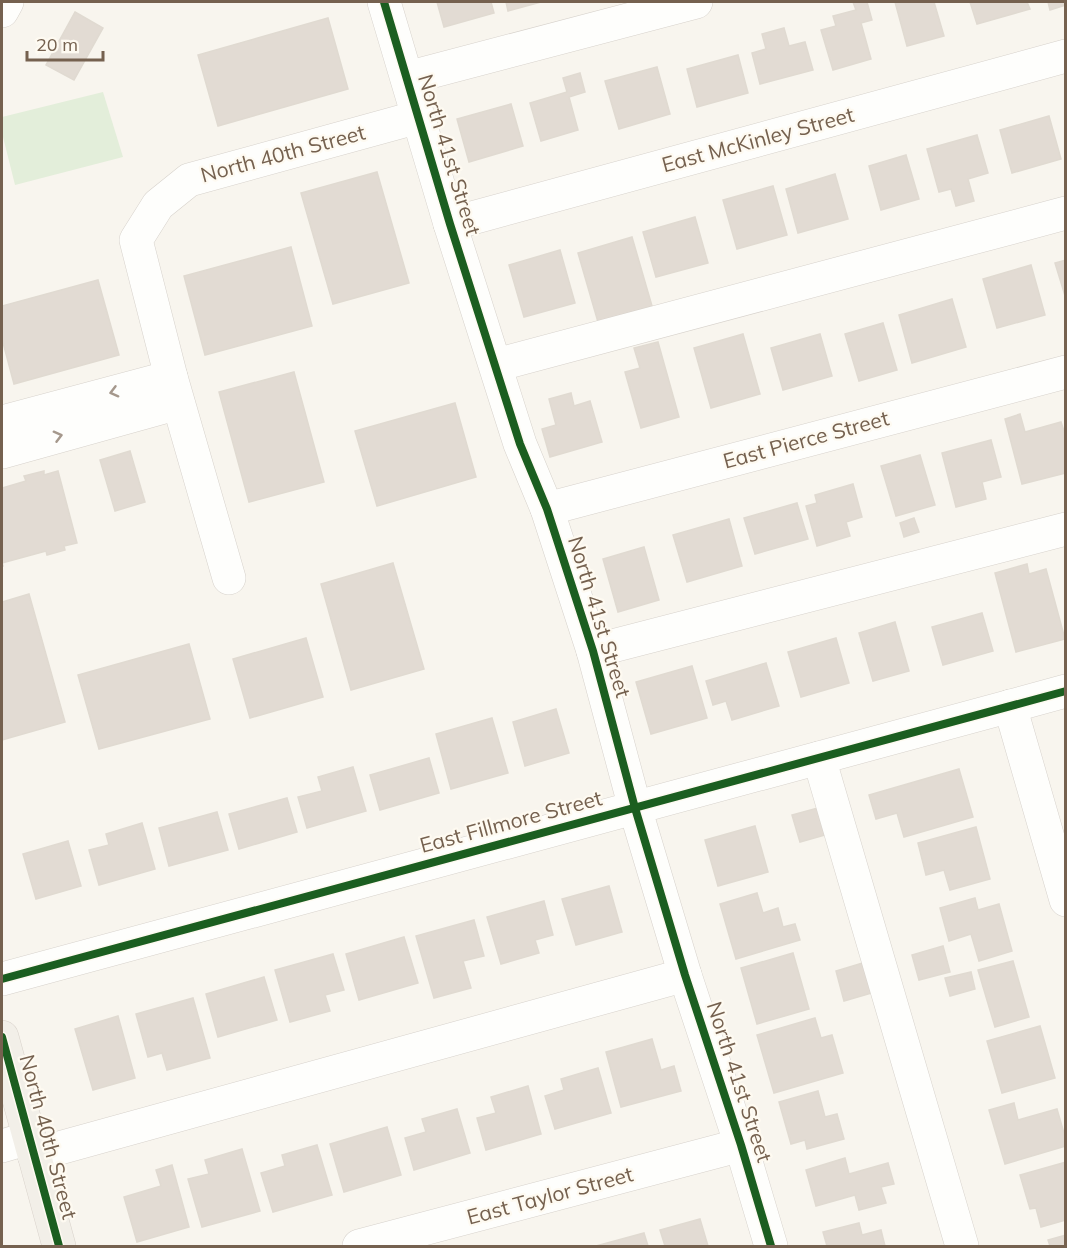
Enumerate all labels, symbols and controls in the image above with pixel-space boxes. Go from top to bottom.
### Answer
scale bar [27,24,104,62]
text: 20 m [36,33,78,56]
street label: North 41st Street [413,71,487,239]
street label: East McKinley Street [659,101,857,177]
street label: North 40th Street [198,119,368,188]
one-way arrow [109,385,120,397]
street label: East Pierce Street [720,404,892,474]
one-way arrow [53,431,63,444]
street label: North 41st Street [563,533,637,701]
street label: East Fillmore Street [417,784,605,858]
street label: North 41st Street [702,998,778,1165]
street label: North 40th Street [14,1052,83,1222]
street label: East Taylor Street [464,1160,636,1230]

